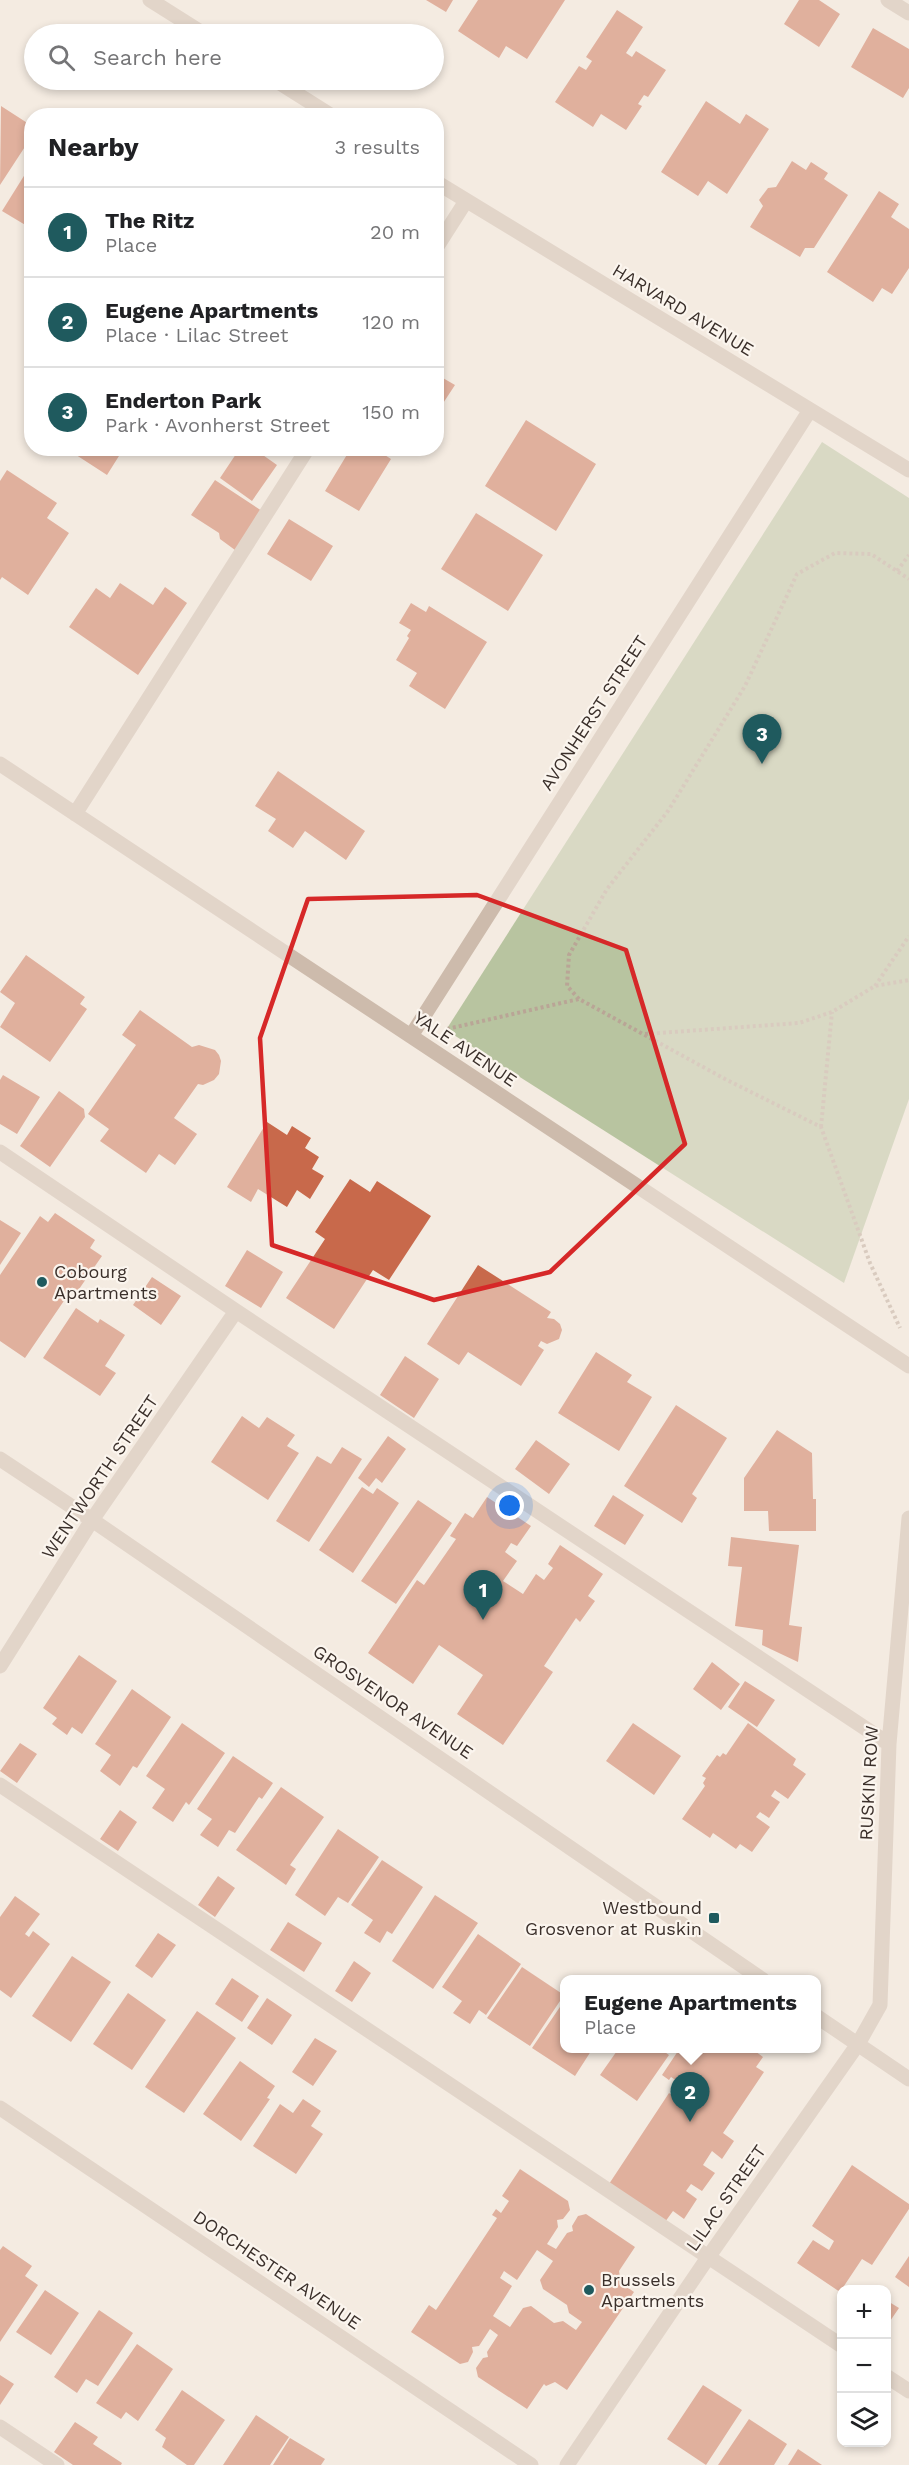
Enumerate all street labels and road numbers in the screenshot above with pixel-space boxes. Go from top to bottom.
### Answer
street label: HARVARD AVENUE [609,259,758,360]
street label: AVONHERST STREET [536,631,652,794]
street label: YALE AVENUE [410,1006,521,1091]
street label: WENTWORTH STREET [37,1391,162,1563]
street label: GROSVENOR AVENUE [309,1640,477,1763]
street label: RUSKIN ROW [855,1725,882,1841]
street label: LILAC STREET [681,2141,770,2255]
street label: DORCHESTER AVENUE [190,2206,365,2334]

